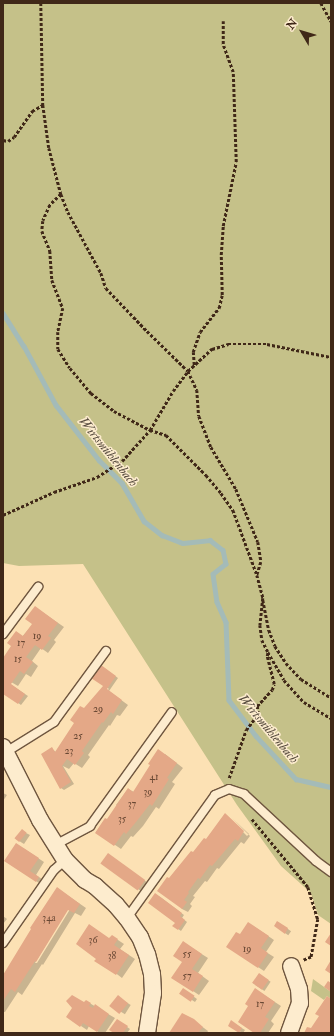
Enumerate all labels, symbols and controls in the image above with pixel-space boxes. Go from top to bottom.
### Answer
north arrow [282,12,322,52]
text: N [284,16,300,32]
water label: Wirtsmühlenbach [75,414,141,490]
house number: 19 [33,631,41,643]
house number: 17 [17,638,25,650]
house number: 15 [14,654,22,666]
water label: Wirtsmühlenbach [235,691,301,767]
house number: 29 [93,704,103,716]
house number: 25 [73,731,83,743]
house number: 23 [65,746,73,758]
house number: 41 [150,772,158,784]
house number: 39 [144,787,152,799]
house number: 37 [128,799,136,811]
house number: 35 [118,814,126,826]
house number: 34a [42,913,56,925]
house number: 36 [89,935,97,947]
house number: 19 [243,944,251,956]
house number: 55 [183,949,191,961]
house number: 38 [108,951,116,963]
house number: 57 [183,971,191,983]
house number: 17 [256,999,264,1011]

